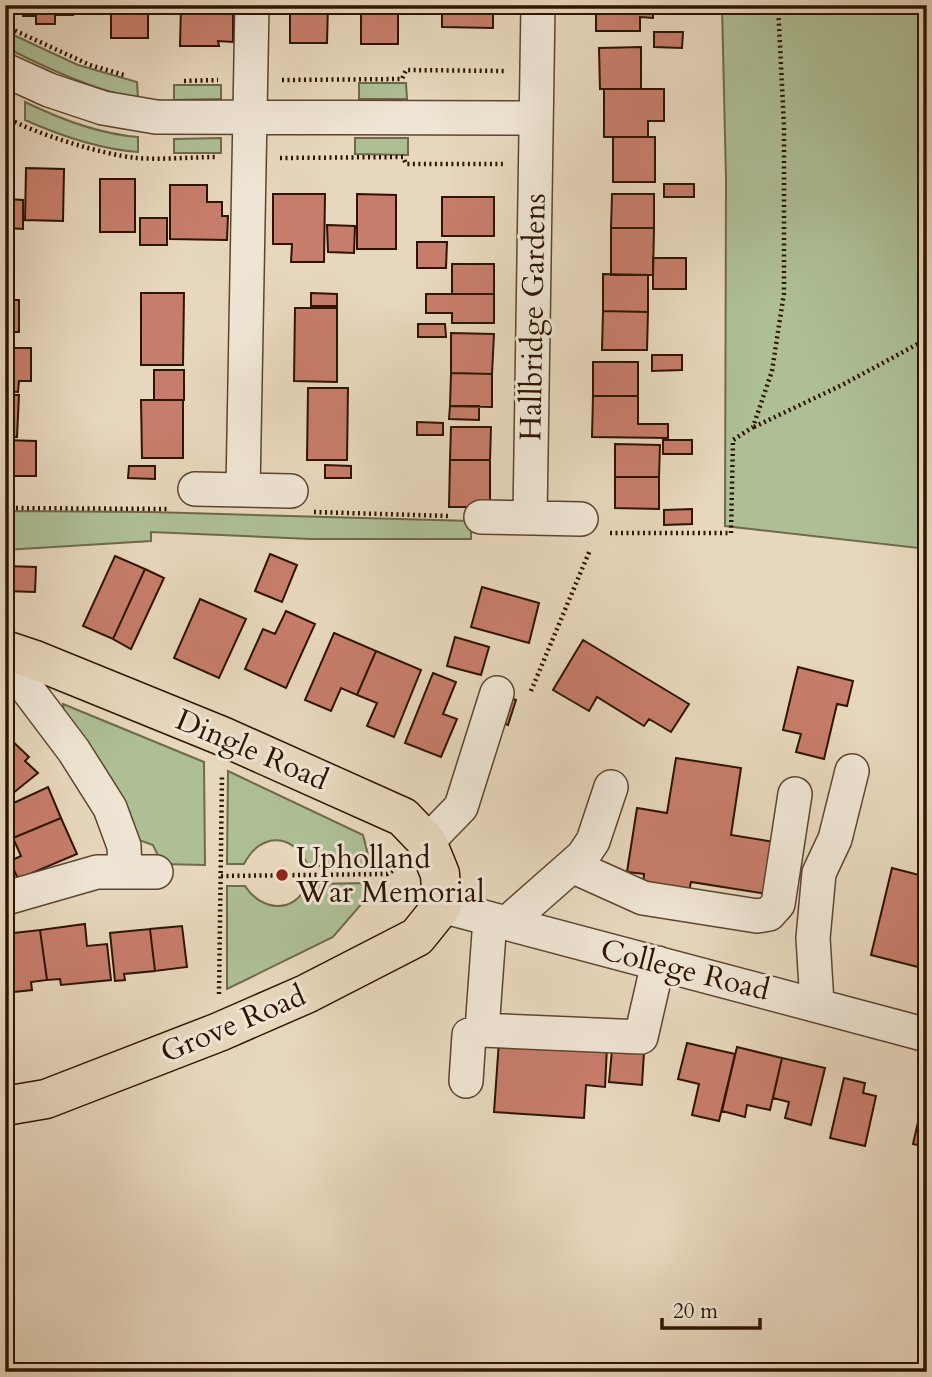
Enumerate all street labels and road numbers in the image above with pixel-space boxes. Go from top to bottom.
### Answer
street label: Hallbridge Gardens [510,193,556,441]
street label: Dingle Road [169,699,335,801]
street label: College Road [596,929,774,1011]
street label: Grove Road [154,975,312,1073]

